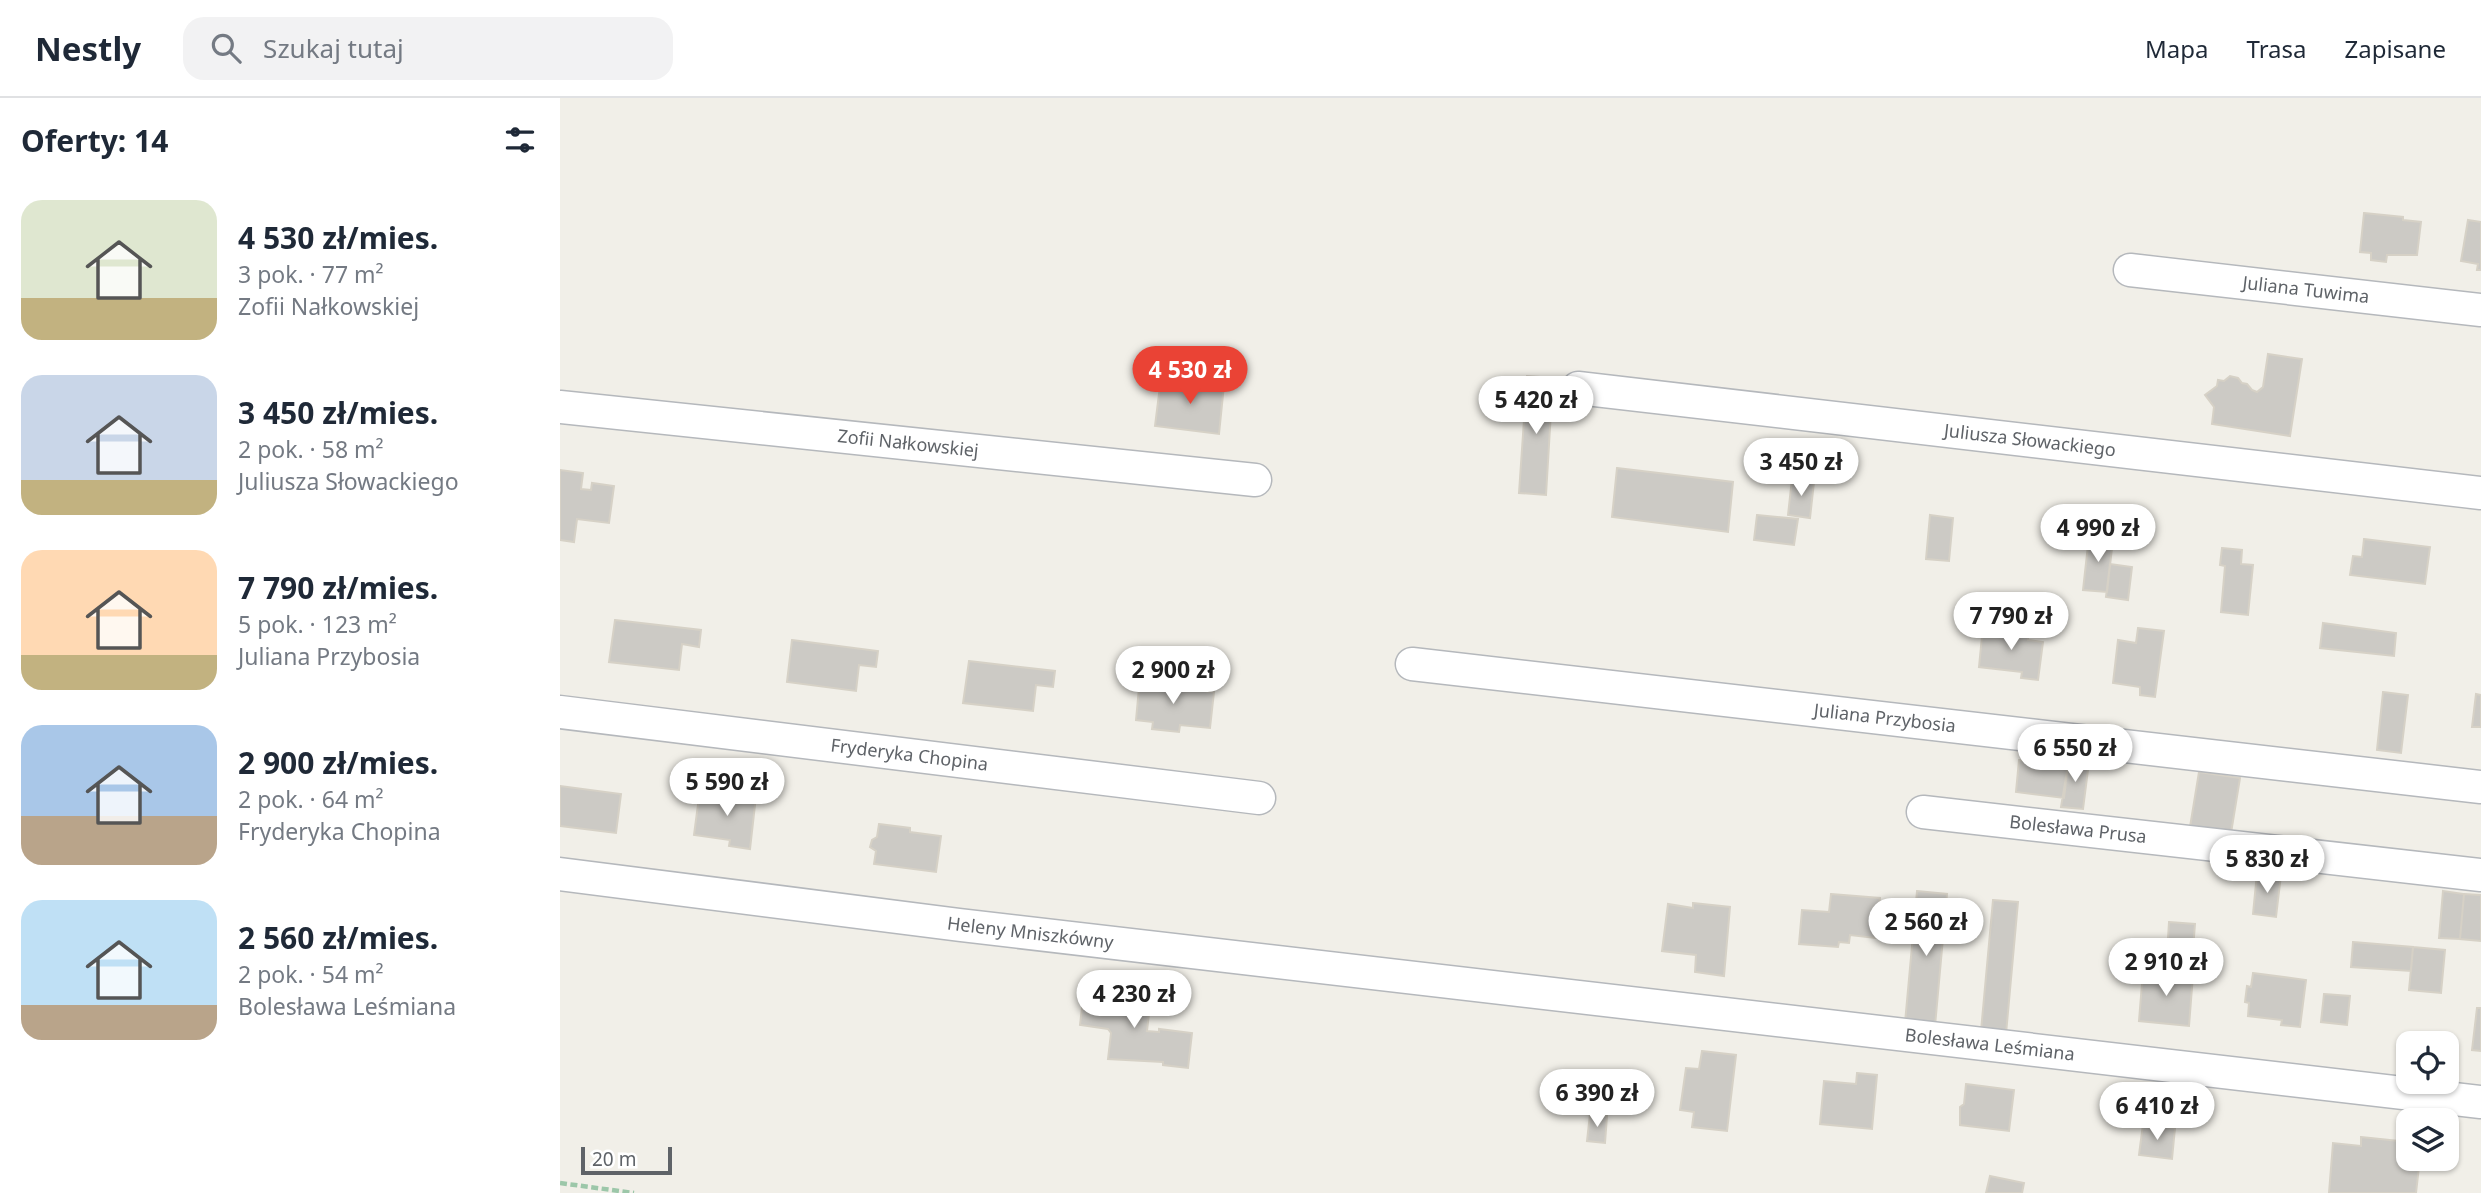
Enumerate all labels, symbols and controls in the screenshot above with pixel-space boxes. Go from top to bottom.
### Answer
search box [183,17,673,80]
text: Nestly [35,26,141,71]
icon: search [207,29,245,67]
text: Szukaj tutaj [263,30,404,66]
text: Mapa [2145,32,2209,65]
text: Trasa [2247,32,2307,65]
text: Zapisane [2345,32,2446,65]
text: Oferty: 14 [21,120,168,161]
icon: filters [501,121,539,159]
text: 4 530 zł/mies. [238,217,438,258]
icon: home [77,228,161,312]
text: 3 pok. · 77 m² [238,258,384,290]
street label: Juliana Tuwima [2239,270,2371,308]
text: Zofii Nałkowskiej [238,290,419,322]
pin: 4 530 zł [1118,346,1262,406]
text: 4 530 zł [1149,353,1231,385]
pin: 5 420 zł [1464,376,1608,436]
text: 5 420 zł [1495,383,1577,415]
text: 3 450 zł/mies. [238,392,438,433]
icon: home [77,403,161,487]
street label: Juliusza Słowackiego [1941,417,2117,461]
street label: Zofii Nałkowskiej [836,423,980,462]
text: 2 pok. · 58 m² [238,433,384,465]
pin: 3 450 zł [1729,438,1873,498]
text: 3 450 zł [1760,445,1842,477]
text: Juliusza Słowackiego [238,465,459,497]
pin: 4 990 zł [2026,504,2170,564]
text: 4 990 zł [2057,511,2139,543]
text: 7 790 zł/mies. [238,567,438,608]
icon: home [77,578,161,662]
pin: 7 790 zł [1939,592,2083,652]
text: 7 790 zł [1970,599,2052,631]
text: 5 pok. · 123 m² [238,608,397,640]
text: Juliana Przybosia [238,640,420,672]
pin: 2 900 zł [1101,646,1245,706]
text: 2 900 zł [1132,653,1214,685]
street label: Juliana Przybosia [1811,697,1957,737]
pin: 6 550 zł [2003,724,2147,784]
text: 6 550 zł [2034,731,2116,763]
street label: Fryderyka Chopina [829,732,990,776]
text: 2 900 zł/mies. [238,742,438,783]
icon: home [77,753,161,837]
pin: 5 590 zł [655,758,799,818]
text: 5 590 zł [686,765,768,797]
text: 2 pok. · 64 m² [238,783,384,815]
street label: Bolesława Prusa [2008,809,2148,848]
text: Fryderyka Chopina [238,815,441,847]
pin: 5 830 zł [2195,836,2339,895]
text: 5 830 zł [2226,842,2308,874]
pin: 2 560 zł [1854,898,1998,958]
text: 2 560 zł [1885,905,1967,937]
street label: Heleny Mniszkówny [946,910,1116,954]
text: 2 560 zł/mies. [238,917,438,958]
icon: home [77,928,161,1012]
pin: 2 910 zł [2094,939,2238,998]
text: 2 910 zł [2125,945,2207,977]
text: 2 pok. · 54 m² [238,958,384,990]
pin: 4 230 zł [1062,970,1206,1030]
text: 4 230 zł [1093,977,1175,1009]
text: Bolesława Leśmiana [238,990,456,1022]
street label: Bolesława Leśmiana [1904,1022,2076,1066]
map controls [2396,1031,2459,1171]
button: locate [2396,1031,2459,1094]
pin: 6 390 zł [1525,1070,1669,1129]
text: 6 390 zł [1556,1076,1638,1108]
pin: 6 410 zł [2085,1082,2229,1142]
text: 6 410 zł [2116,1089,2198,1121]
button: layers [2396,1108,2459,1171]
scale bar [581,1144,672,1176]
text: 20 m [592,1146,636,1172]

